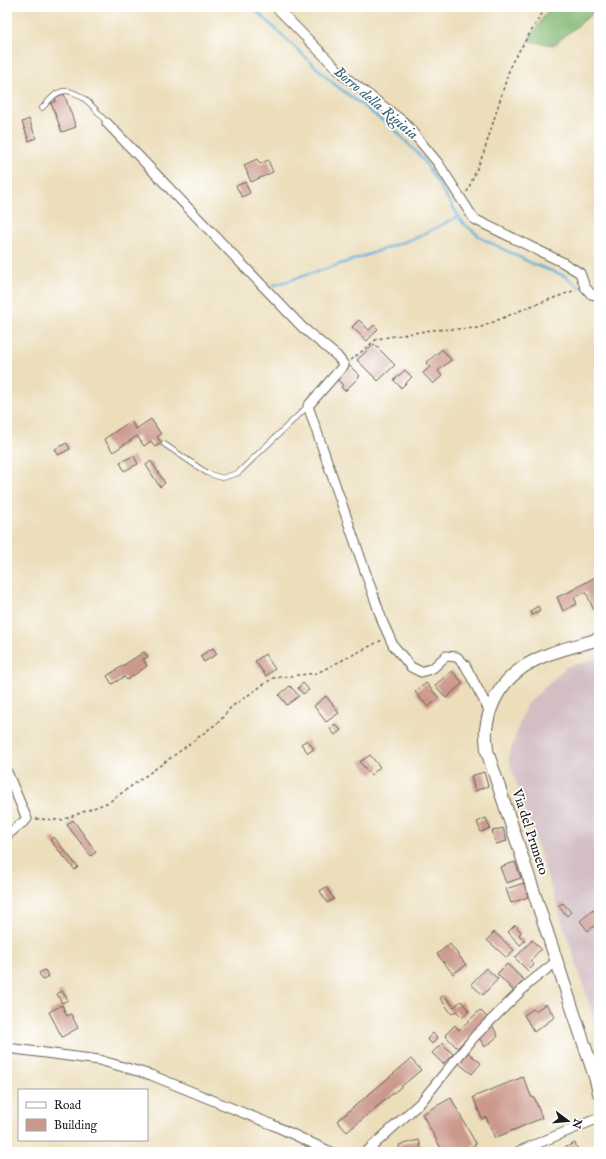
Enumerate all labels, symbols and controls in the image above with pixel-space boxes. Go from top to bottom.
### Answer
water label: Borro della Rigiaia [329,62,422,145]
street label: Via del Pruneto [507,786,553,878]
legend [18,1089,148,1141]
text: Road [54,1098,82,1113]
north arrow [548,1101,588,1141]
text: N [568,1116,585,1130]
text: Building [54,1118,98,1133]

